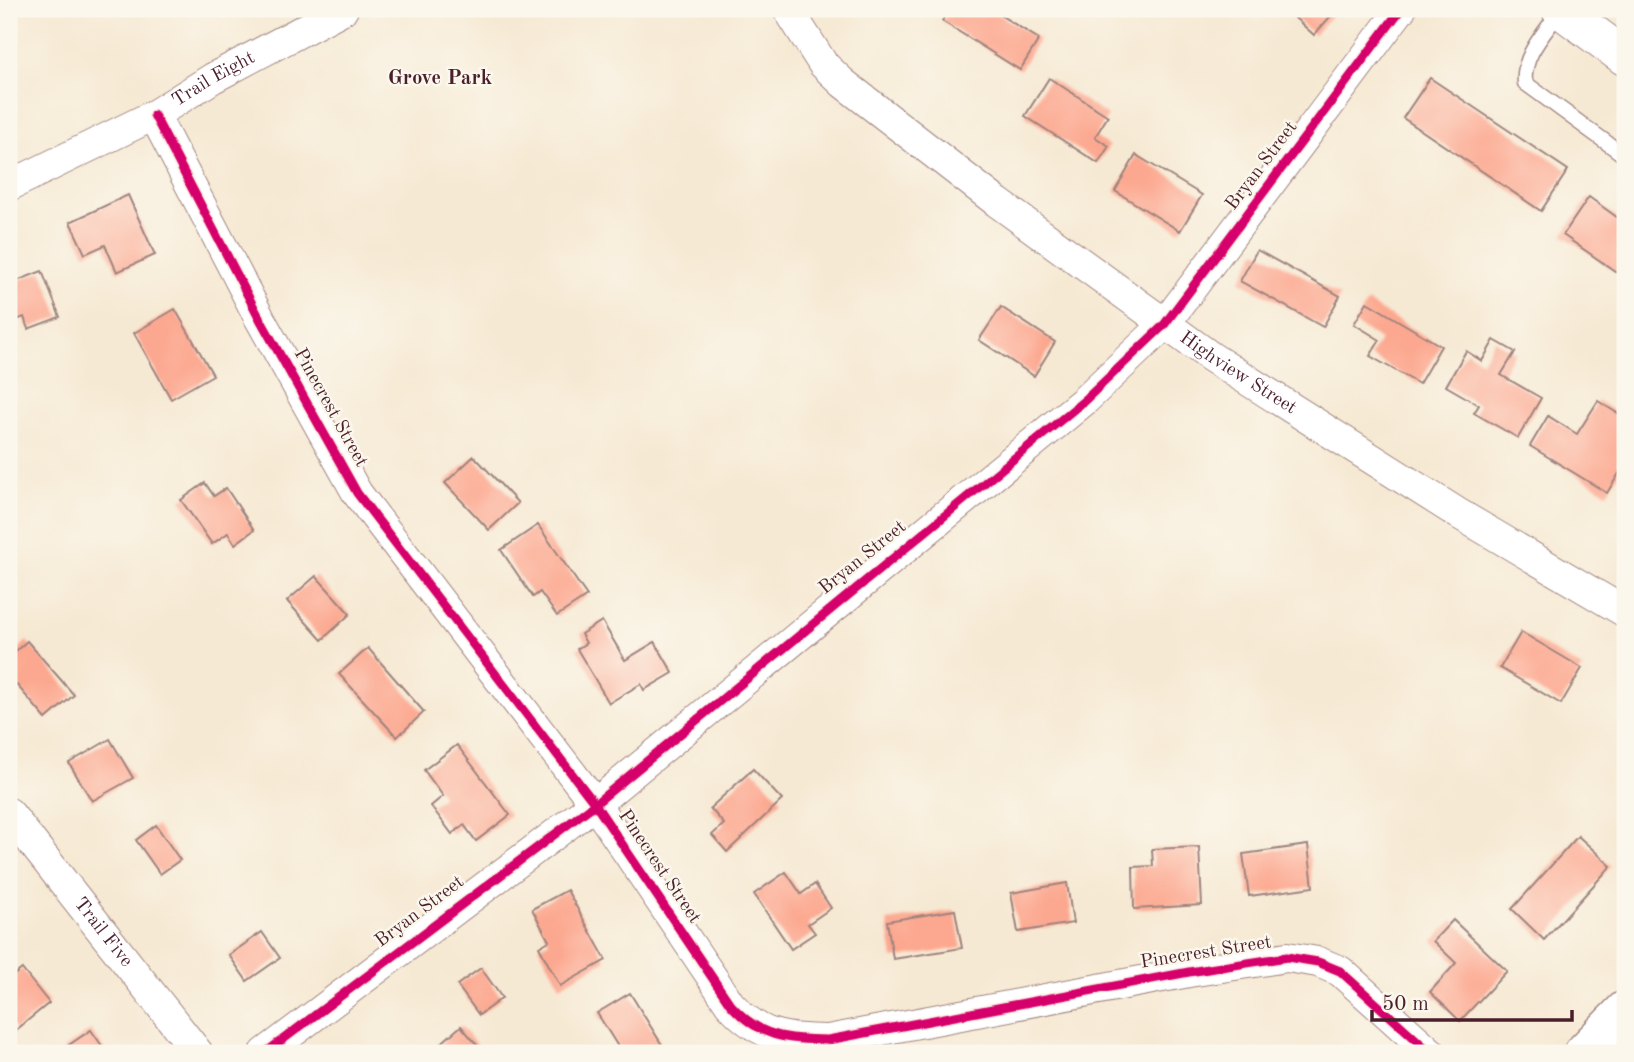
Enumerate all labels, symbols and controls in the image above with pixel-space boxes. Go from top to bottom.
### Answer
street label: Trail Eight [169,48,258,111]
district label: Grove Park [388,68,493,89]
street label: Bryan Street [1223,118,1301,214]
street label: Highview Street [1176,328,1300,418]
street label: Pinecrest Street [290,345,370,471]
street label: Bryan Street [816,517,910,599]
street label: Pinecrest Street [614,807,704,927]
street label: Bryan Street [372,873,468,951]
street label: Trail Five [70,894,136,971]
street label: Pinecrest Street [1139,933,1273,973]
scale bar [1372,978,1571,1022]
text: 50 m [1382,994,1429,1015]

